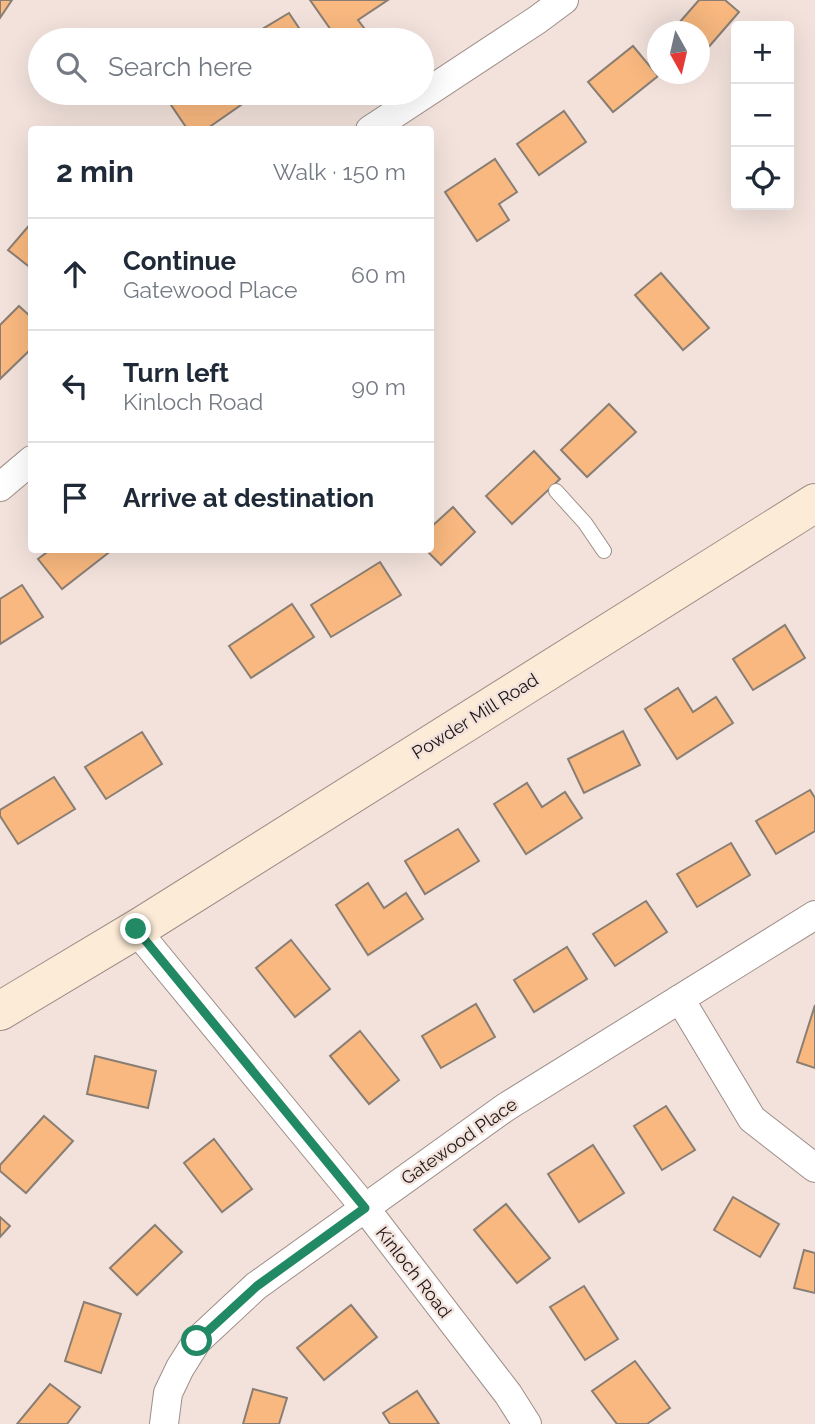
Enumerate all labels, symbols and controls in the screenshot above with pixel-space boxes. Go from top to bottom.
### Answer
north arrow [647,21,710,84]
map controls [731,21,794,210]
button: + [731,21,794,84]
search box [28,28,434,105]
icon: search [52,48,90,86]
text: Search here [108,52,252,82]
button: − [731,84,794,147]
button: locate [731,147,794,210]
text: 2 min [56,154,134,189]
text: Walk · 150 m [273,158,406,185]
text: Continue [123,246,236,276]
icon: ahead [56,255,94,293]
text: 60 m [351,261,406,288]
text: Gatewood Place [123,276,298,303]
text: Turn left [123,358,229,388]
icon: left [56,367,94,405]
text: 90 m [351,373,406,400]
text: Kinloch Road [123,388,263,415]
icon: arrive [56,479,94,517]
text: Arrive at destination [123,483,374,513]
street label: Powder Mill Road [408,669,542,763]
route end [120,913,151,944]
street label: Gatewood Place [397,1093,521,1189]
street label: Kinloch Road [372,1222,456,1322]
route start [181,1325,212,1356]

